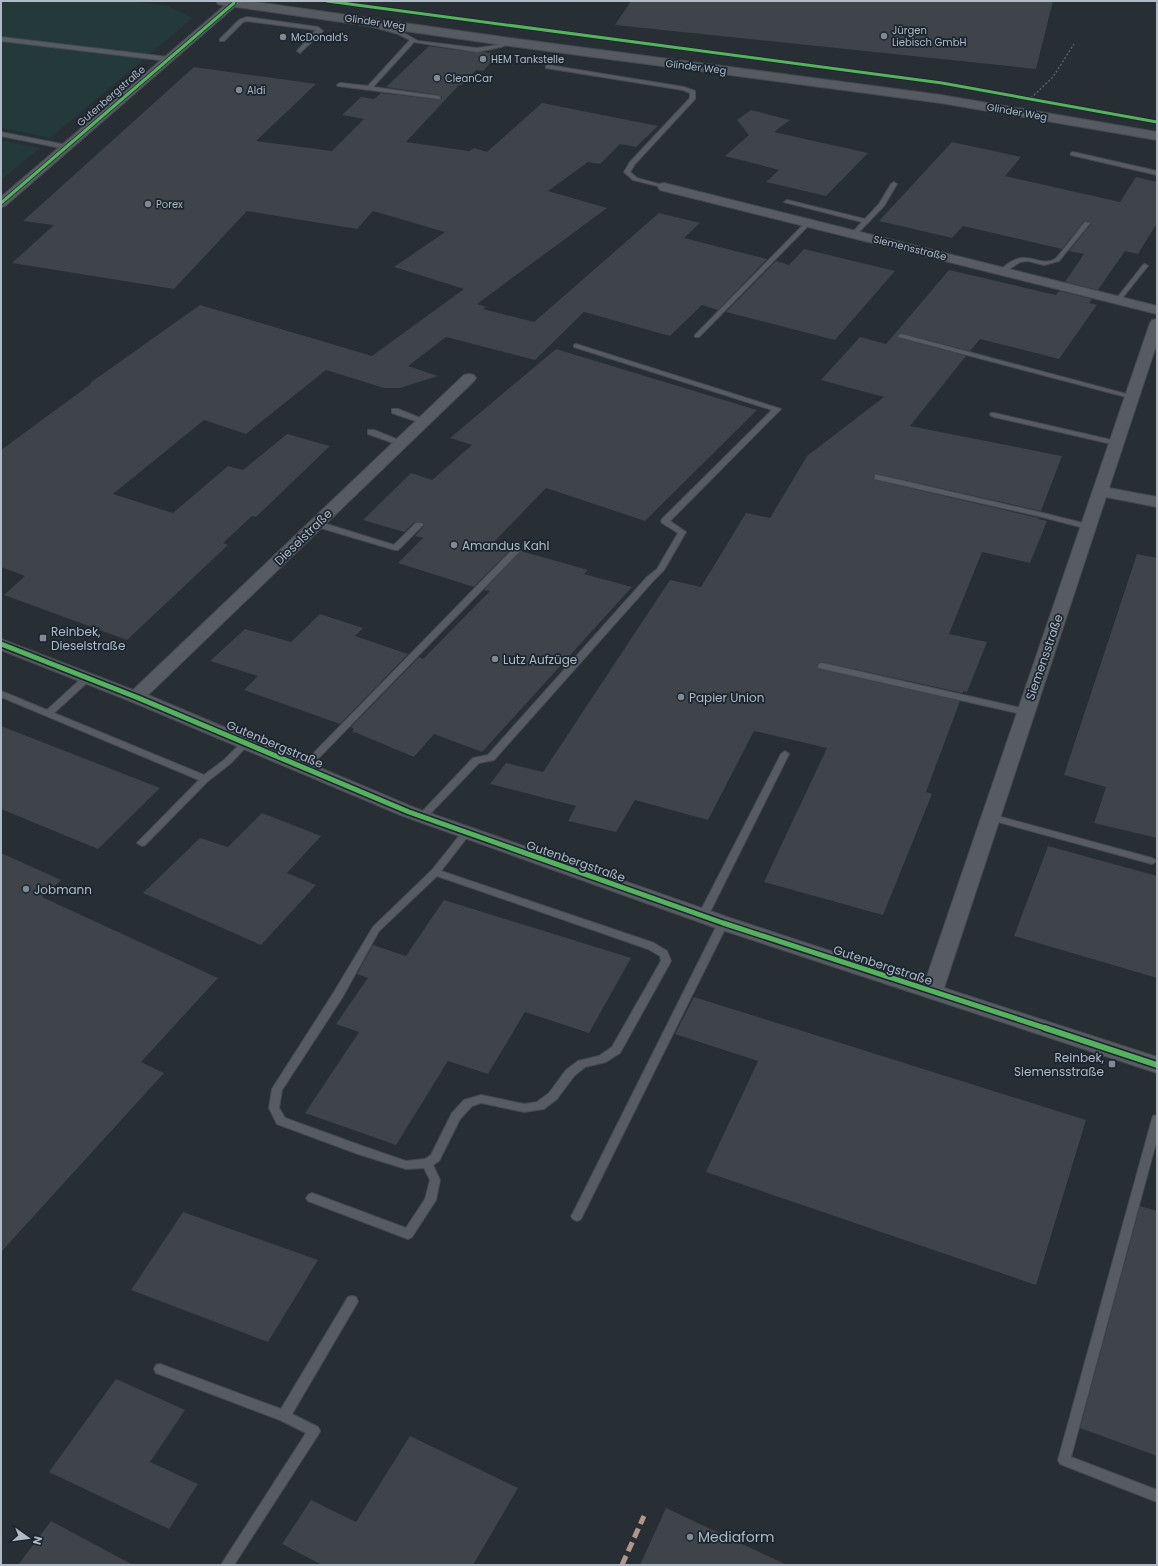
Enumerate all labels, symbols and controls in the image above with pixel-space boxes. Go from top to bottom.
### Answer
street label: Glinder Weg [344,10,406,34]
place label: Jürgen Liebisch GmbH [892,23,966,50]
place label: McDonald's [291,30,348,45]
marker: Jürgen Liebisch GmbH [879,31,889,41]
marker: McDonald's [278,32,288,42]
place label: HEM Tankstelle [491,52,564,67]
marker: HEM Tankstelle [478,54,488,64]
street label: Glinder Weg [665,56,727,78]
street label: Gutenbergstraße [74,62,148,130]
place label: CleanCar [445,71,493,86]
marker: CleanCar [432,73,442,83]
place label: Aldi [247,83,265,98]
marker: Aldi [234,85,244,95]
street label: Glinder Weg [986,99,1048,125]
place label: Porex [156,197,183,212]
marker: Porex [143,199,153,209]
street label: Siemensstraße [872,232,948,264]
street label: Dieselstraße [270,505,336,569]
place label: Amandus Kahl [462,537,549,554]
marker: Amandus Kahl [449,540,459,550]
street label: Siemensstraße [1021,612,1067,702]
place label: Reinbek, Dieselstraße [51,623,125,654]
marker: Reinbek, Dieselstraße [38,633,48,643]
place label: Lutz Aufzüge [503,651,577,668]
marker: Lutz Aufzüge [490,654,500,664]
place label: Papier Union [689,689,764,706]
marker: Papier Union [676,692,686,702]
street label: Gutenbergstraße [224,716,326,772]
street label: Gutenbergstraße [524,836,628,886]
place label: Jobmann [34,881,92,898]
marker: Jobmann [21,884,31,894]
street label: Gutenbergstraße [831,941,935,989]
place label: Reinbek, Siemensstraße [1014,1049,1105,1080]
marker: Reinbek, Siemensstraße [1107,1059,1117,1069]
north arrow [8,1518,48,1558]
place label: Mediaform [698,1527,774,1547]
marker: Mediaform [685,1532,695,1542]
text: N [29,1534,46,1546]

